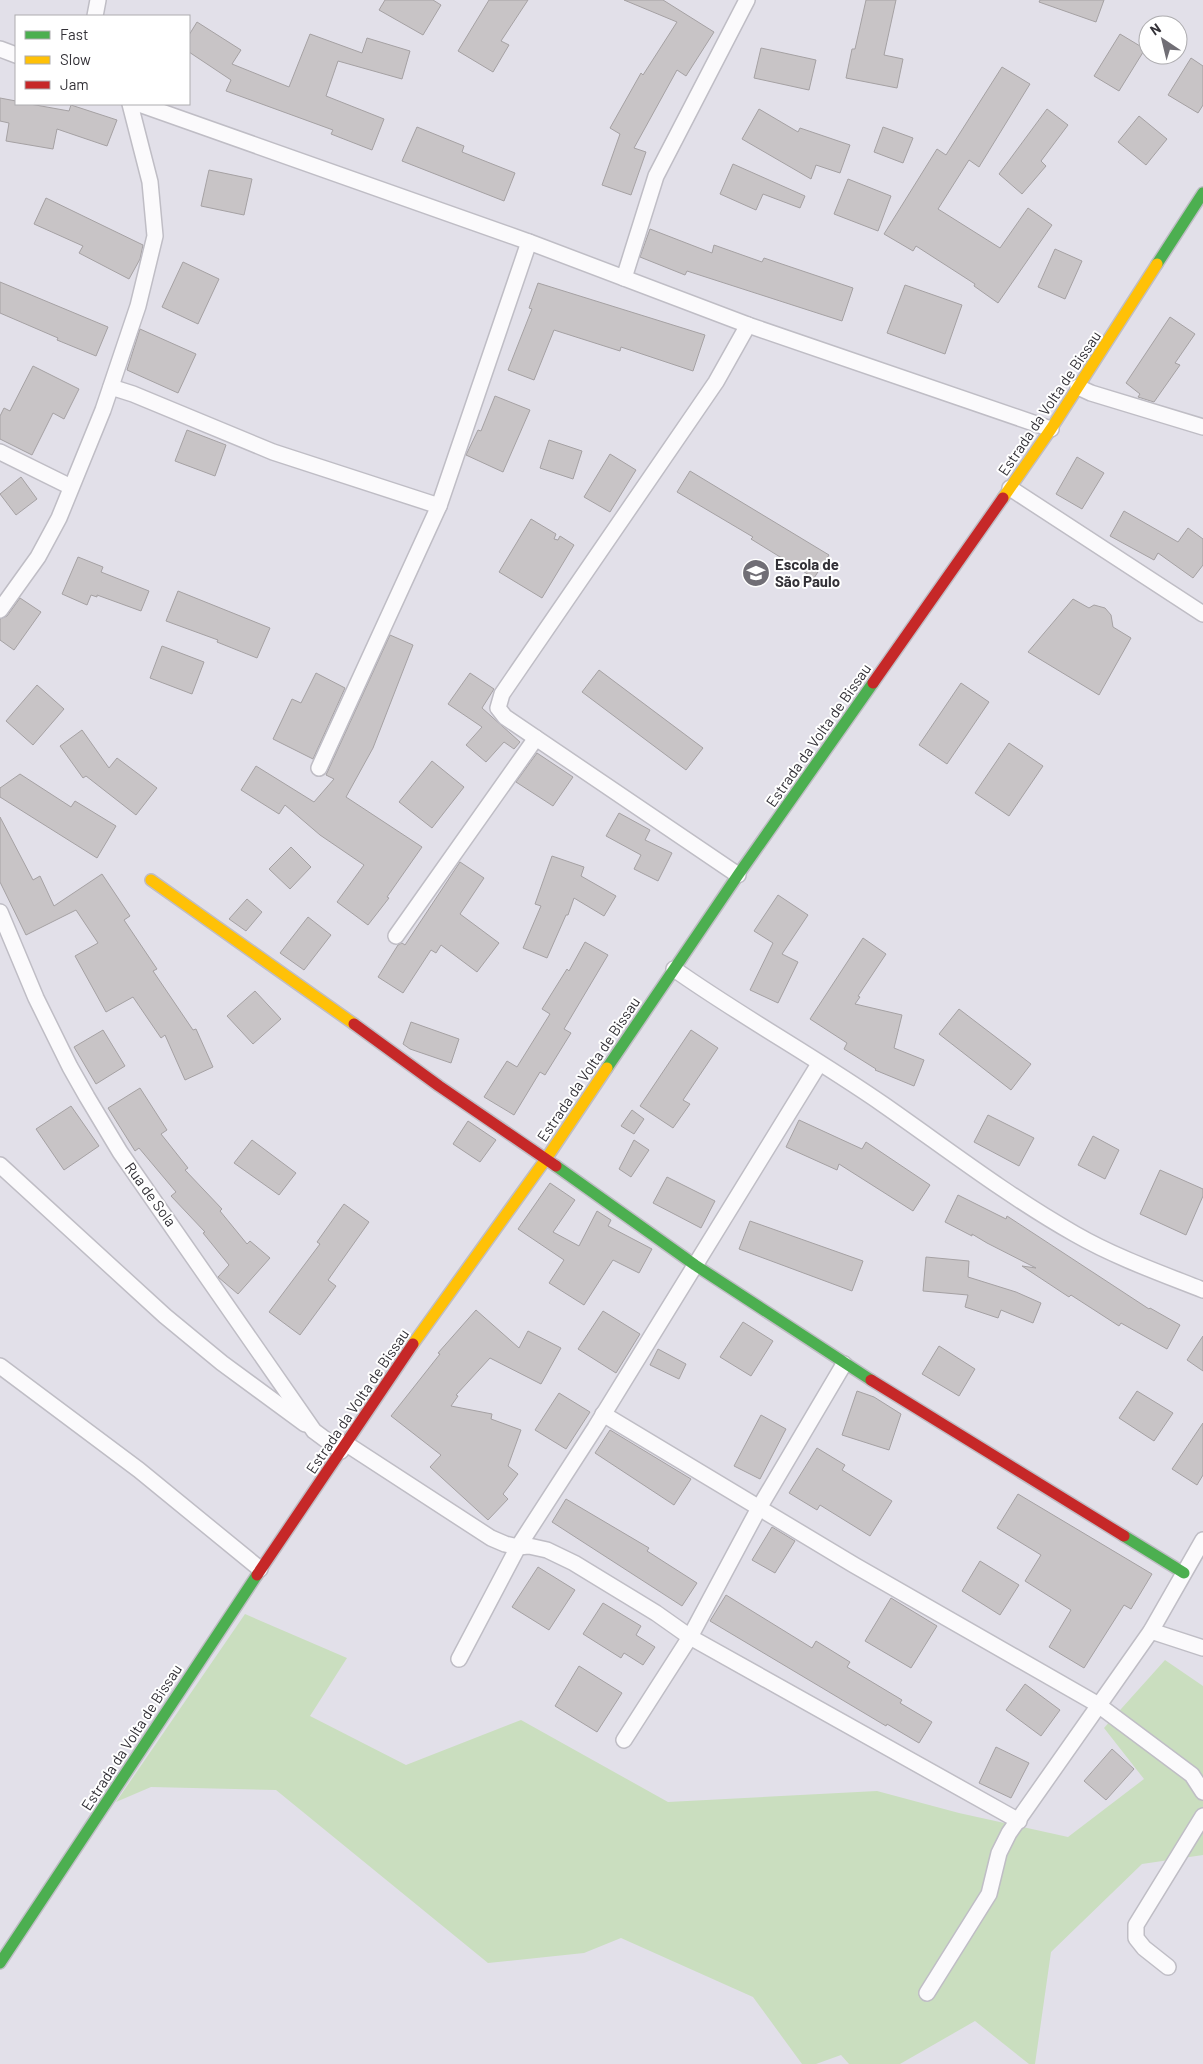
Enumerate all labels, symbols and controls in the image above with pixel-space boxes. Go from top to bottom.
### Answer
legend [15,15,190,105]
north arrow [1138,15,1188,65]
text: N [1147,19,1164,39]
text: Fast [60,25,88,43]
text: Slow [60,50,91,68]
text: Jam [60,75,89,93]
street label: Estrada da Volta de Bissau [994,327,1104,479]
place label: Escola de São Paulo [775,555,840,590]
school or university icon: Escola de São Paulo [741,558,771,588]
street label: Estrada da Volta de Bissau [762,660,874,810]
street label: Estrada da Volta de Bissau [533,993,643,1145]
street label: Rua de Sola [122,1158,180,1230]
street label: Estrada da Volta de Bissau [302,1325,412,1477]
street label: Estrada da Volta de Bissau [77,1661,185,1813]

